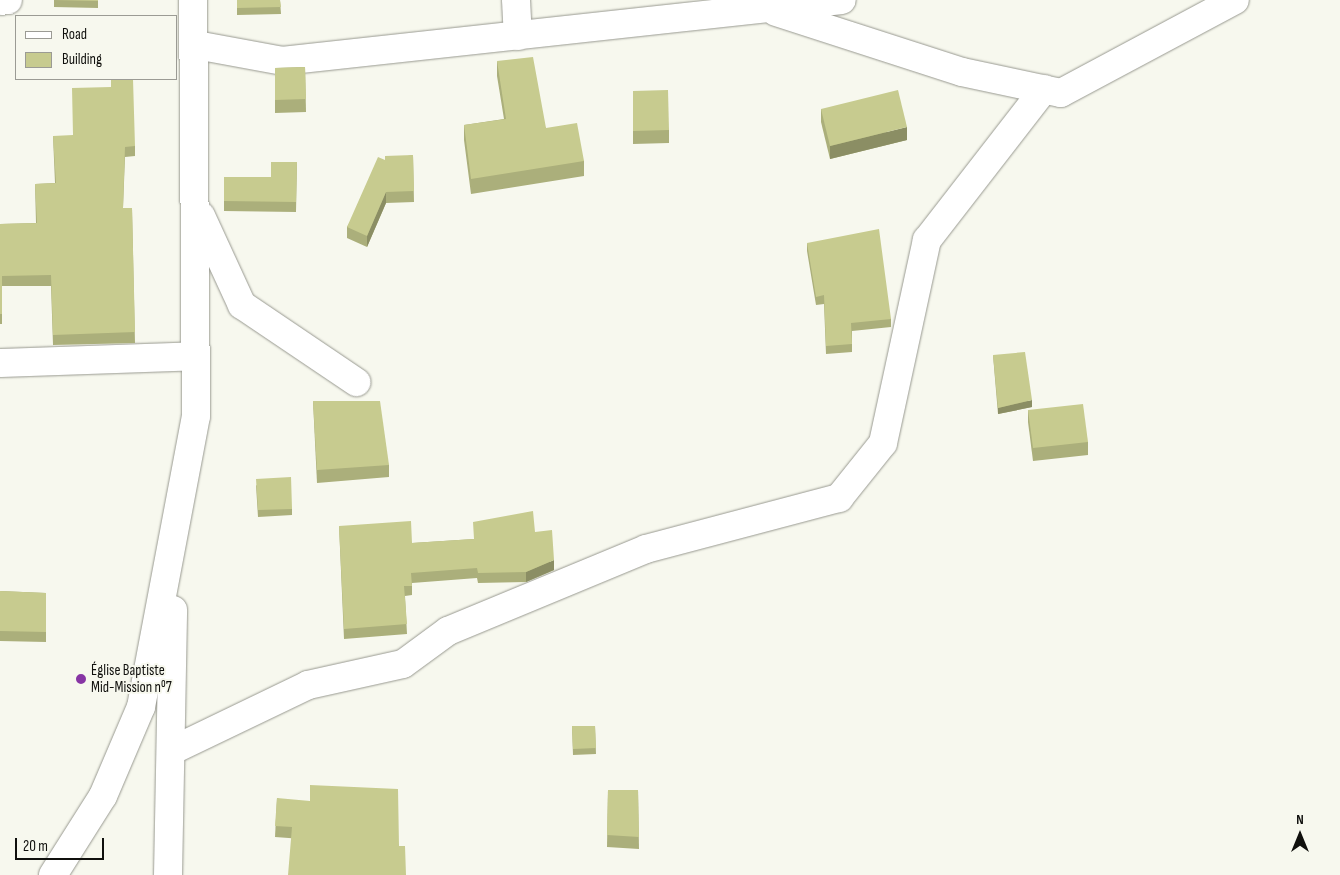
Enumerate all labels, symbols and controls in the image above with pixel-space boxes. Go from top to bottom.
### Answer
legend [15,15,178,80]
text: Road [62,25,87,44]
text: Building [62,50,102,69]
place label: Église Baptiste Mid-Mission n⁰7 [91,661,172,696]
marker: Église Baptiste Mid-Mission n⁰7 [75,673,87,685]
north arrow [1275,810,1325,860]
text: N [1296,811,1304,828]
scale bar [18,828,106,860]
text: 20 m [23,837,48,856]

